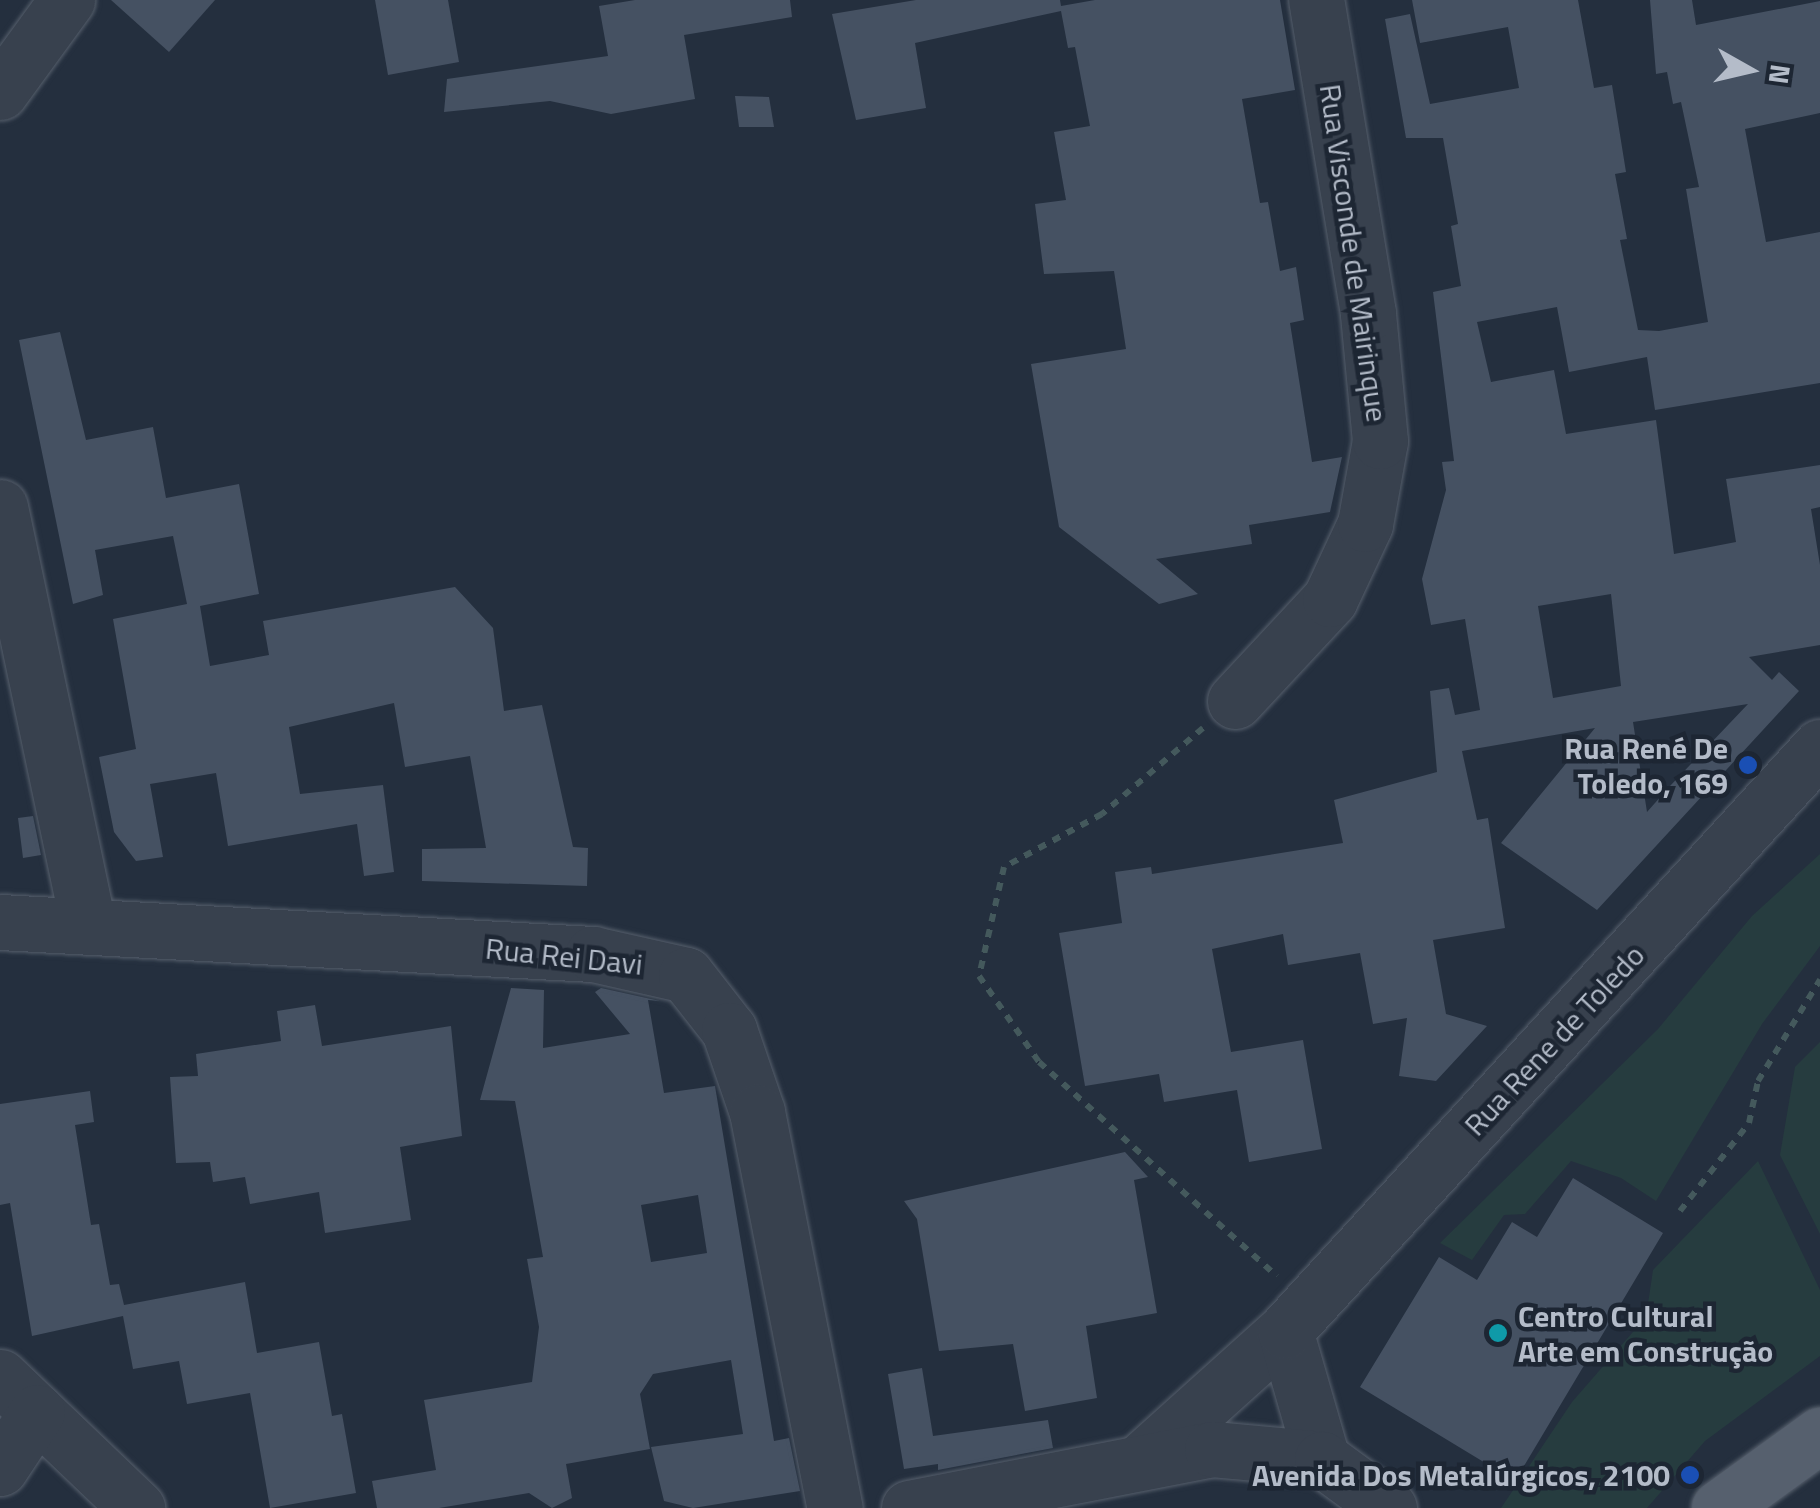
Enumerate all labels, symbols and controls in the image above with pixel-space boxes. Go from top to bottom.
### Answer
north arrow [1700,20,1800,120]
text: N [1758,62,1803,87]
street label: Rua Visconde de Mairinque [1312,82,1396,424]
place label: Rua René De Toledo, 169 [1564,730,1728,800]
marker: Rua René De Toledo, 169 [1737,754,1759,776]
street label: Rua Rei Davi [484,930,644,982]
street label: Rua Rene de Toledo [1456,937,1652,1143]
place label: Centro Cultural Arte em Construção [1518,1298,1773,1368]
marker: Centro Cultural Arte em Construção [1487,1322,1509,1344]
place label: Avenida Dos Metalúrgicos, 2100 [1252,1457,1670,1493]
marker: Avenida Dos Metalúrgicos, 2100 [1679,1464,1701,1486]

